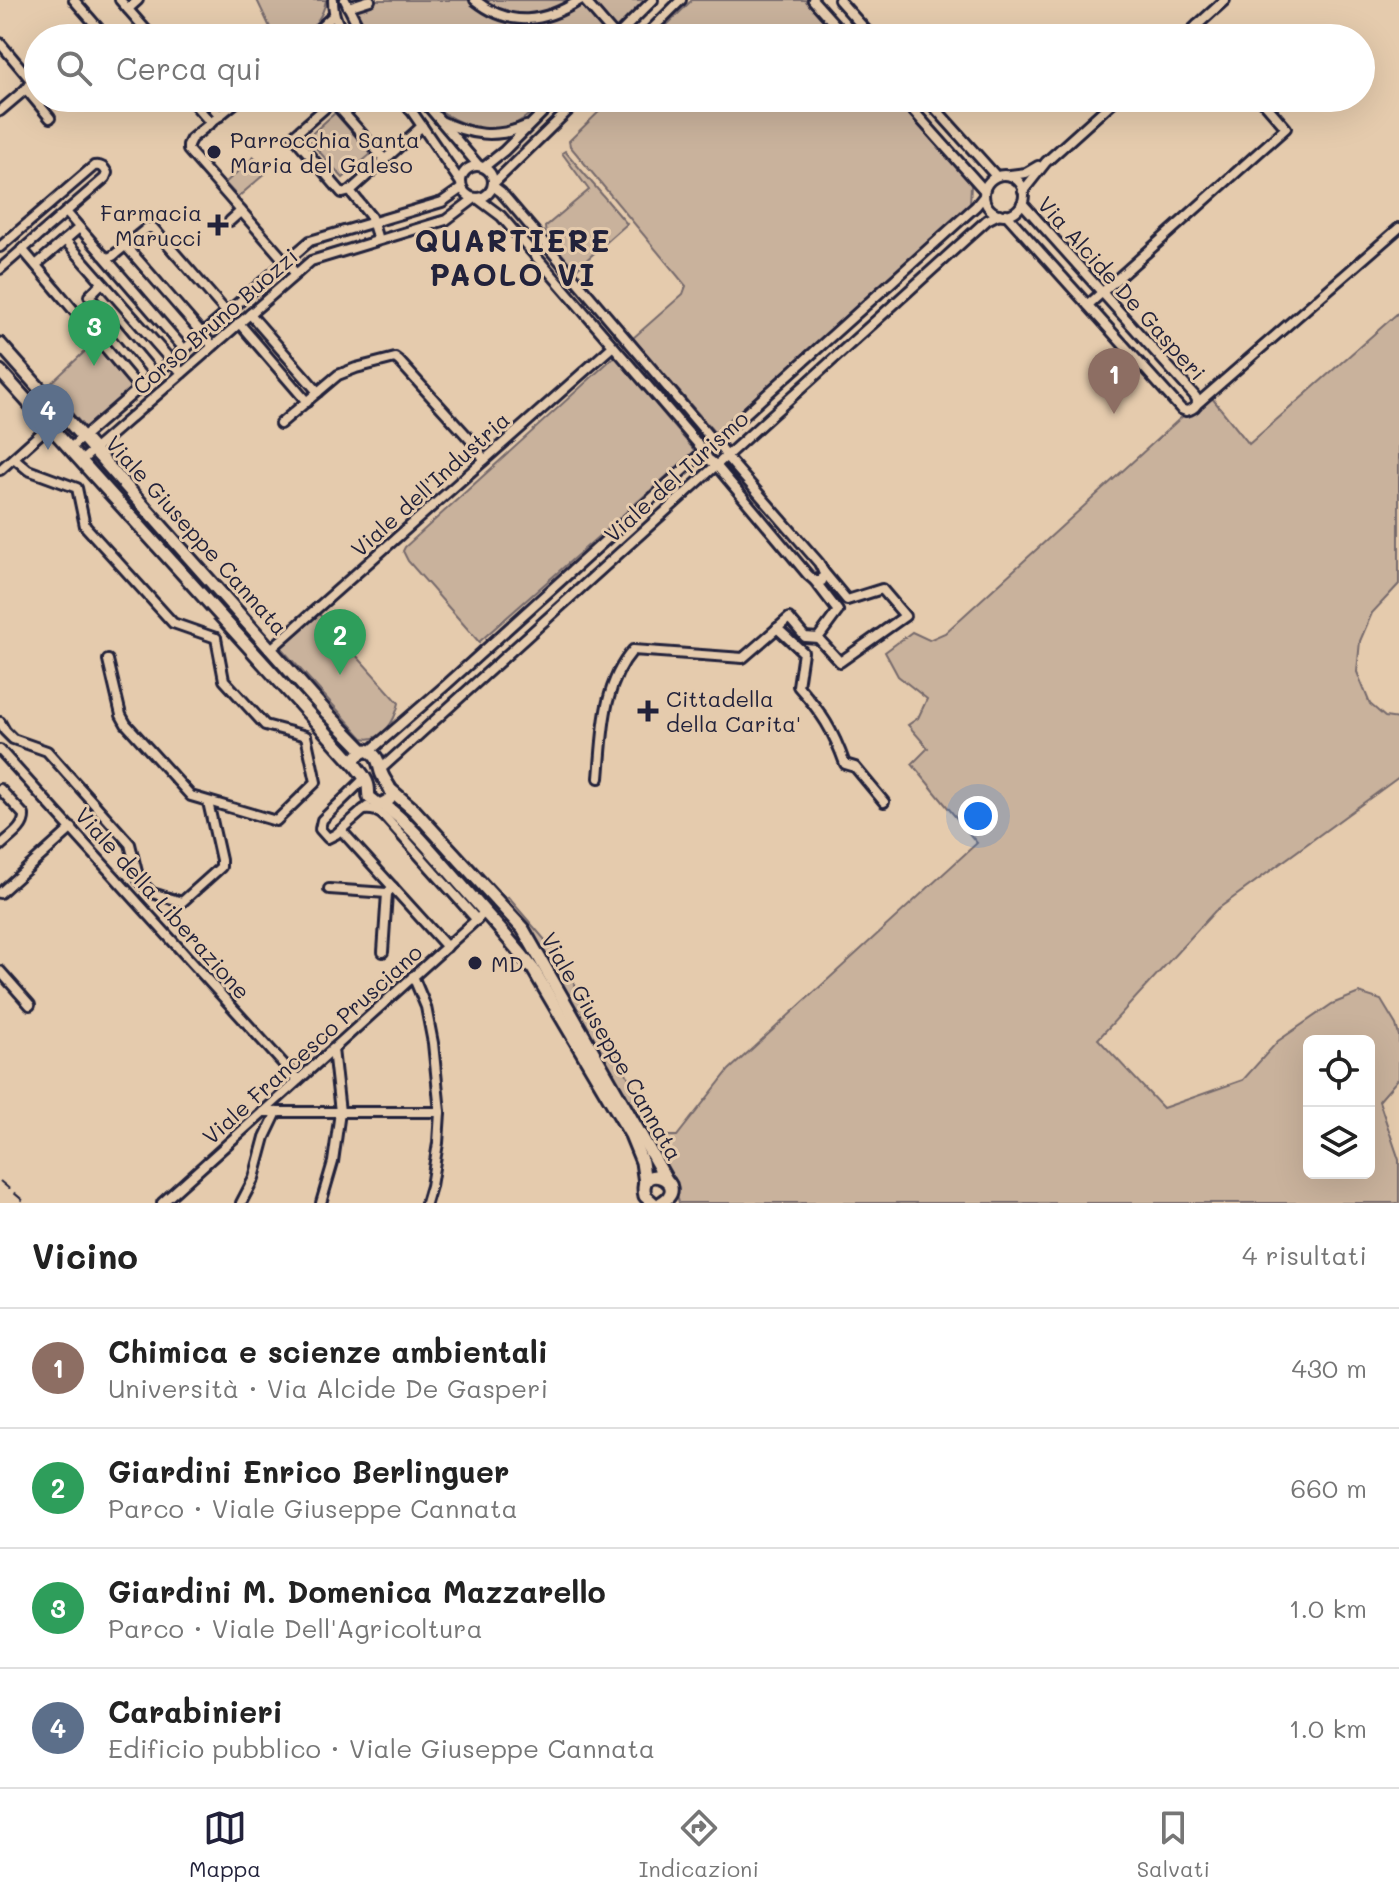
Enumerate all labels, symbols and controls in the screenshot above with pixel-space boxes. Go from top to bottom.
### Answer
search box [24,24,1375,112]
icon: search [52,46,96,90]
text: Cerca qui [116,48,262,88]
place label: Parrocchia Santa Maria del Galeso [230,125,420,179]
marker: Parrocchia Santa Maria del Galeso [205,143,223,161]
street label: Via Alcide De Gasperi [1032,190,1212,386]
place label: Farmacia Marucci [100,198,202,252]
marker: Farmacia Marucci [209,216,227,234]
district label: QUARTIERE PAOLO VI [414,220,612,294]
street label: Corso Bruno Buozzi [126,241,304,401]
pin: 3 [68,300,120,366]
pin: 1 [1088,348,1140,414]
pin: 4 [22,384,74,450]
street label: Viale del Turismo [598,404,754,548]
street label: Viale dell'Industria [345,405,515,563]
street label: Viale Giuseppe Cannata [100,429,294,641]
pin: 2 [314,609,366,675]
place label: Cittadella della Carita' [666,684,801,738]
marker: Cittadella della Carita' [637,700,659,722]
your location [958,796,998,836]
street label: Viale della Liberazione [69,801,257,1005]
street label: Viale Giuseppe Cannata [535,927,689,1165]
street label: Viale Francesco Prusciano [196,938,428,1150]
place label: MD [491,949,524,978]
marker: MD [466,954,484,972]
map controls [1303,1035,1375,1179]
button: locate [1303,1035,1375,1107]
button: layers [1303,1107,1375,1179]
text: Vicino [32,1233,138,1278]
text: 4 risultati [1242,1238,1367,1272]
text: Chimica e scienze ambientali [108,1331,548,1371]
text: 1 [52,1351,64,1385]
text: 430 m [1291,1351,1367,1385]
text: Università · Via Alcide De Gasperi [108,1371,548,1405]
text: Giardini Enrico Berlinguer [108,1451,510,1491]
text: 2 [51,1471,65,1505]
text: 660 m [1291,1471,1367,1505]
text: Parco · Viale Giuseppe Cannata [108,1491,518,1525]
text: Giardini M. Domenica Mazzarello [108,1571,606,1611]
text: 3 [50,1591,66,1625]
text: 1.0 km [1289,1591,1367,1625]
text: Parco · Viale Dell'Agricoltura [108,1611,483,1645]
text: Carabinieri [108,1691,283,1731]
text: 4 [50,1711,66,1745]
text: 1.0 km [1289,1711,1367,1745]
text: Edificio pubblico · Viale Giuseppe Cannata [108,1731,655,1765]
tab: Mappa [189,1806,261,1883]
tab: Indicazioni [639,1806,759,1883]
tab: Salvati [1137,1806,1210,1883]

